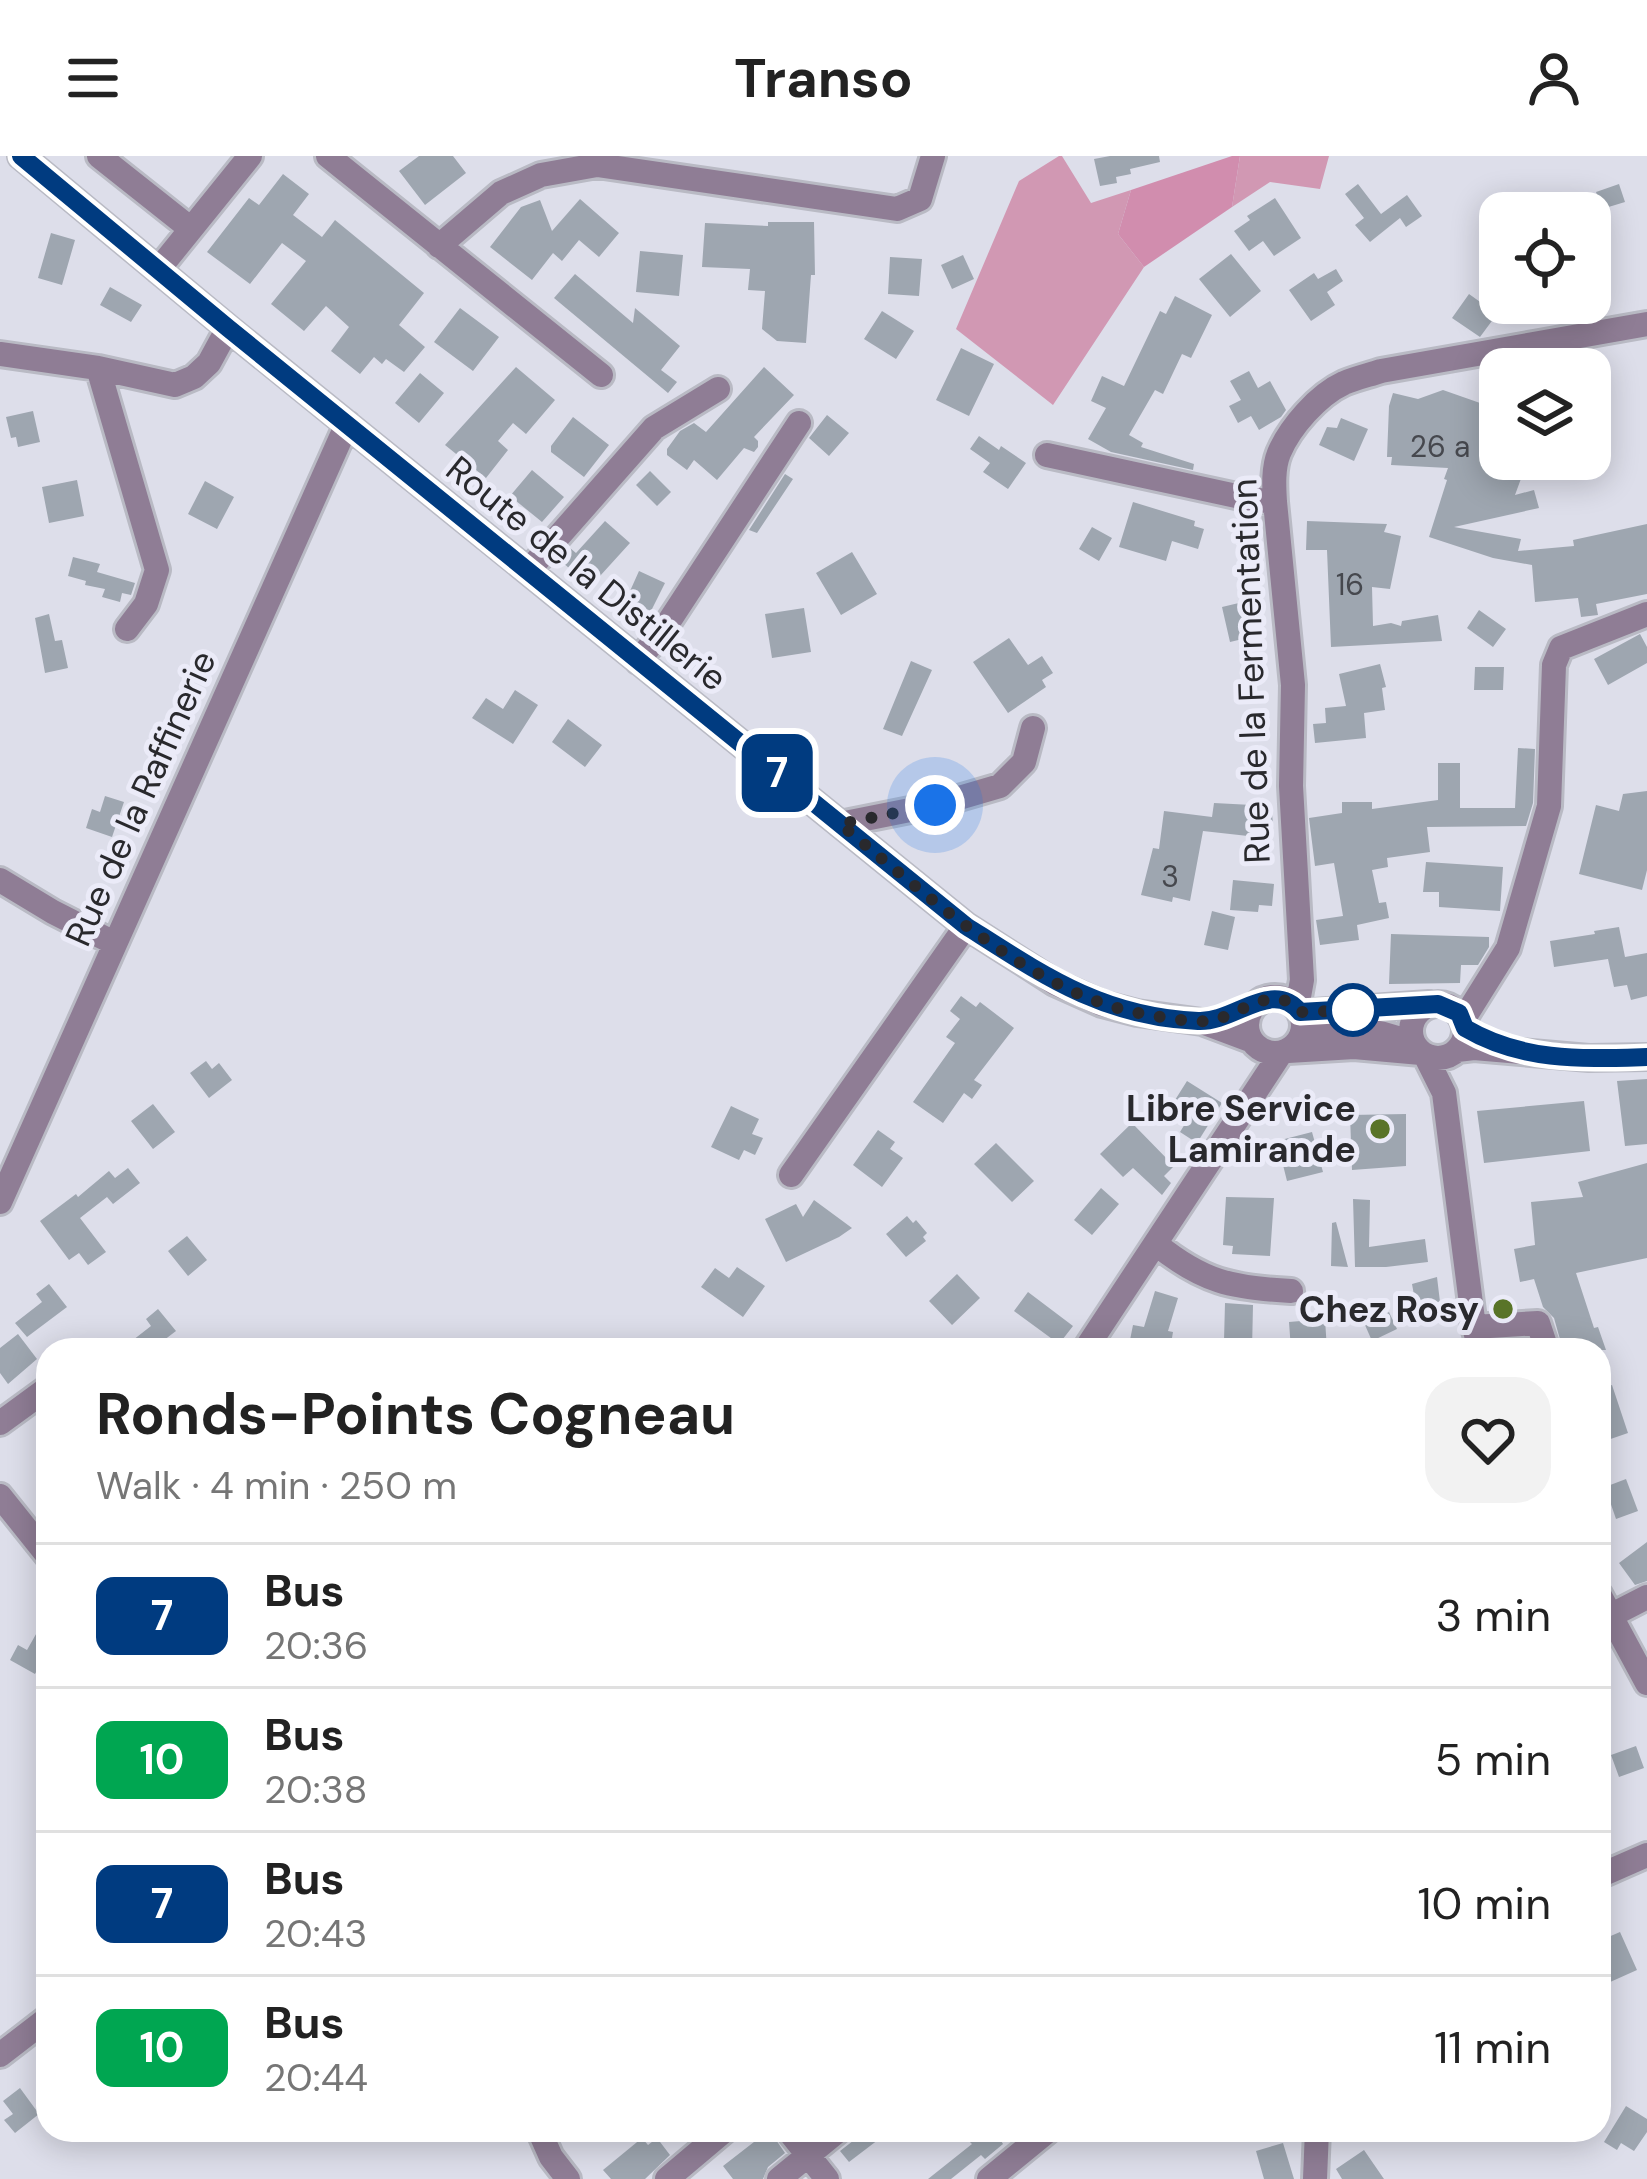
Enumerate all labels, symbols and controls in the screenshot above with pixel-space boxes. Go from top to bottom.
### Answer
text: Transo [734,43,913,114]
icon: menu [60,45,126,111]
icon: person [1521,45,1587,111]
map controls [1479,192,1611,480]
button: locate [1479,192,1611,324]
button: layers [1479,348,1611,480]
house number: 26 a [1410,427,1470,466]
street label: Route de la Distillerie [437,446,737,701]
street label: Rue de la Fermentation [1220,478,1281,864]
house number: 16 [1336,565,1364,604]
street label: Rue de la Raffinerie [54,643,227,953]
line badge: 7 [738,734,816,812]
text: 7 [766,745,788,800]
your location [905,775,965,835]
house number: 3 [1161,857,1179,896]
unlabelled marker [1328,985,1378,1035]
place label: Libre Service Lamirande [1126,1085,1356,1173]
marker: Libre Service Lamirande [1367,1116,1393,1142]
place label: Chez Rosy [1299,1286,1479,1333]
marker: Chez Rosy [1490,1296,1516,1322]
text: Ronds-Points Cogneau [96,1377,735,1452]
button: heart [1425,1377,1551,1503]
text: Walk · 4 min · 250 m [96,1460,457,1511]
text: Bus [264,1561,344,1620]
text: 3 min [1436,1586,1551,1645]
text: 7 [151,1588,173,1643]
text: 20:36 [264,1620,368,1671]
text: Bus [264,1705,344,1764]
text: 5 min [1435,1730,1551,1789]
text: 10 [140,1732,184,1787]
text: 20:38 [264,1764,367,1815]
text: Bus [264,1849,344,1908]
text: 10 min [1417,1874,1551,1933]
text: 7 [151,1876,173,1931]
text: 20:43 [264,1908,367,1959]
text: Bus [264,1993,344,2052]
text: 11 min [1434,2018,1551,2077]
text: 10 [140,2020,184,2075]
text: 20:44 [264,2052,368,2103]

